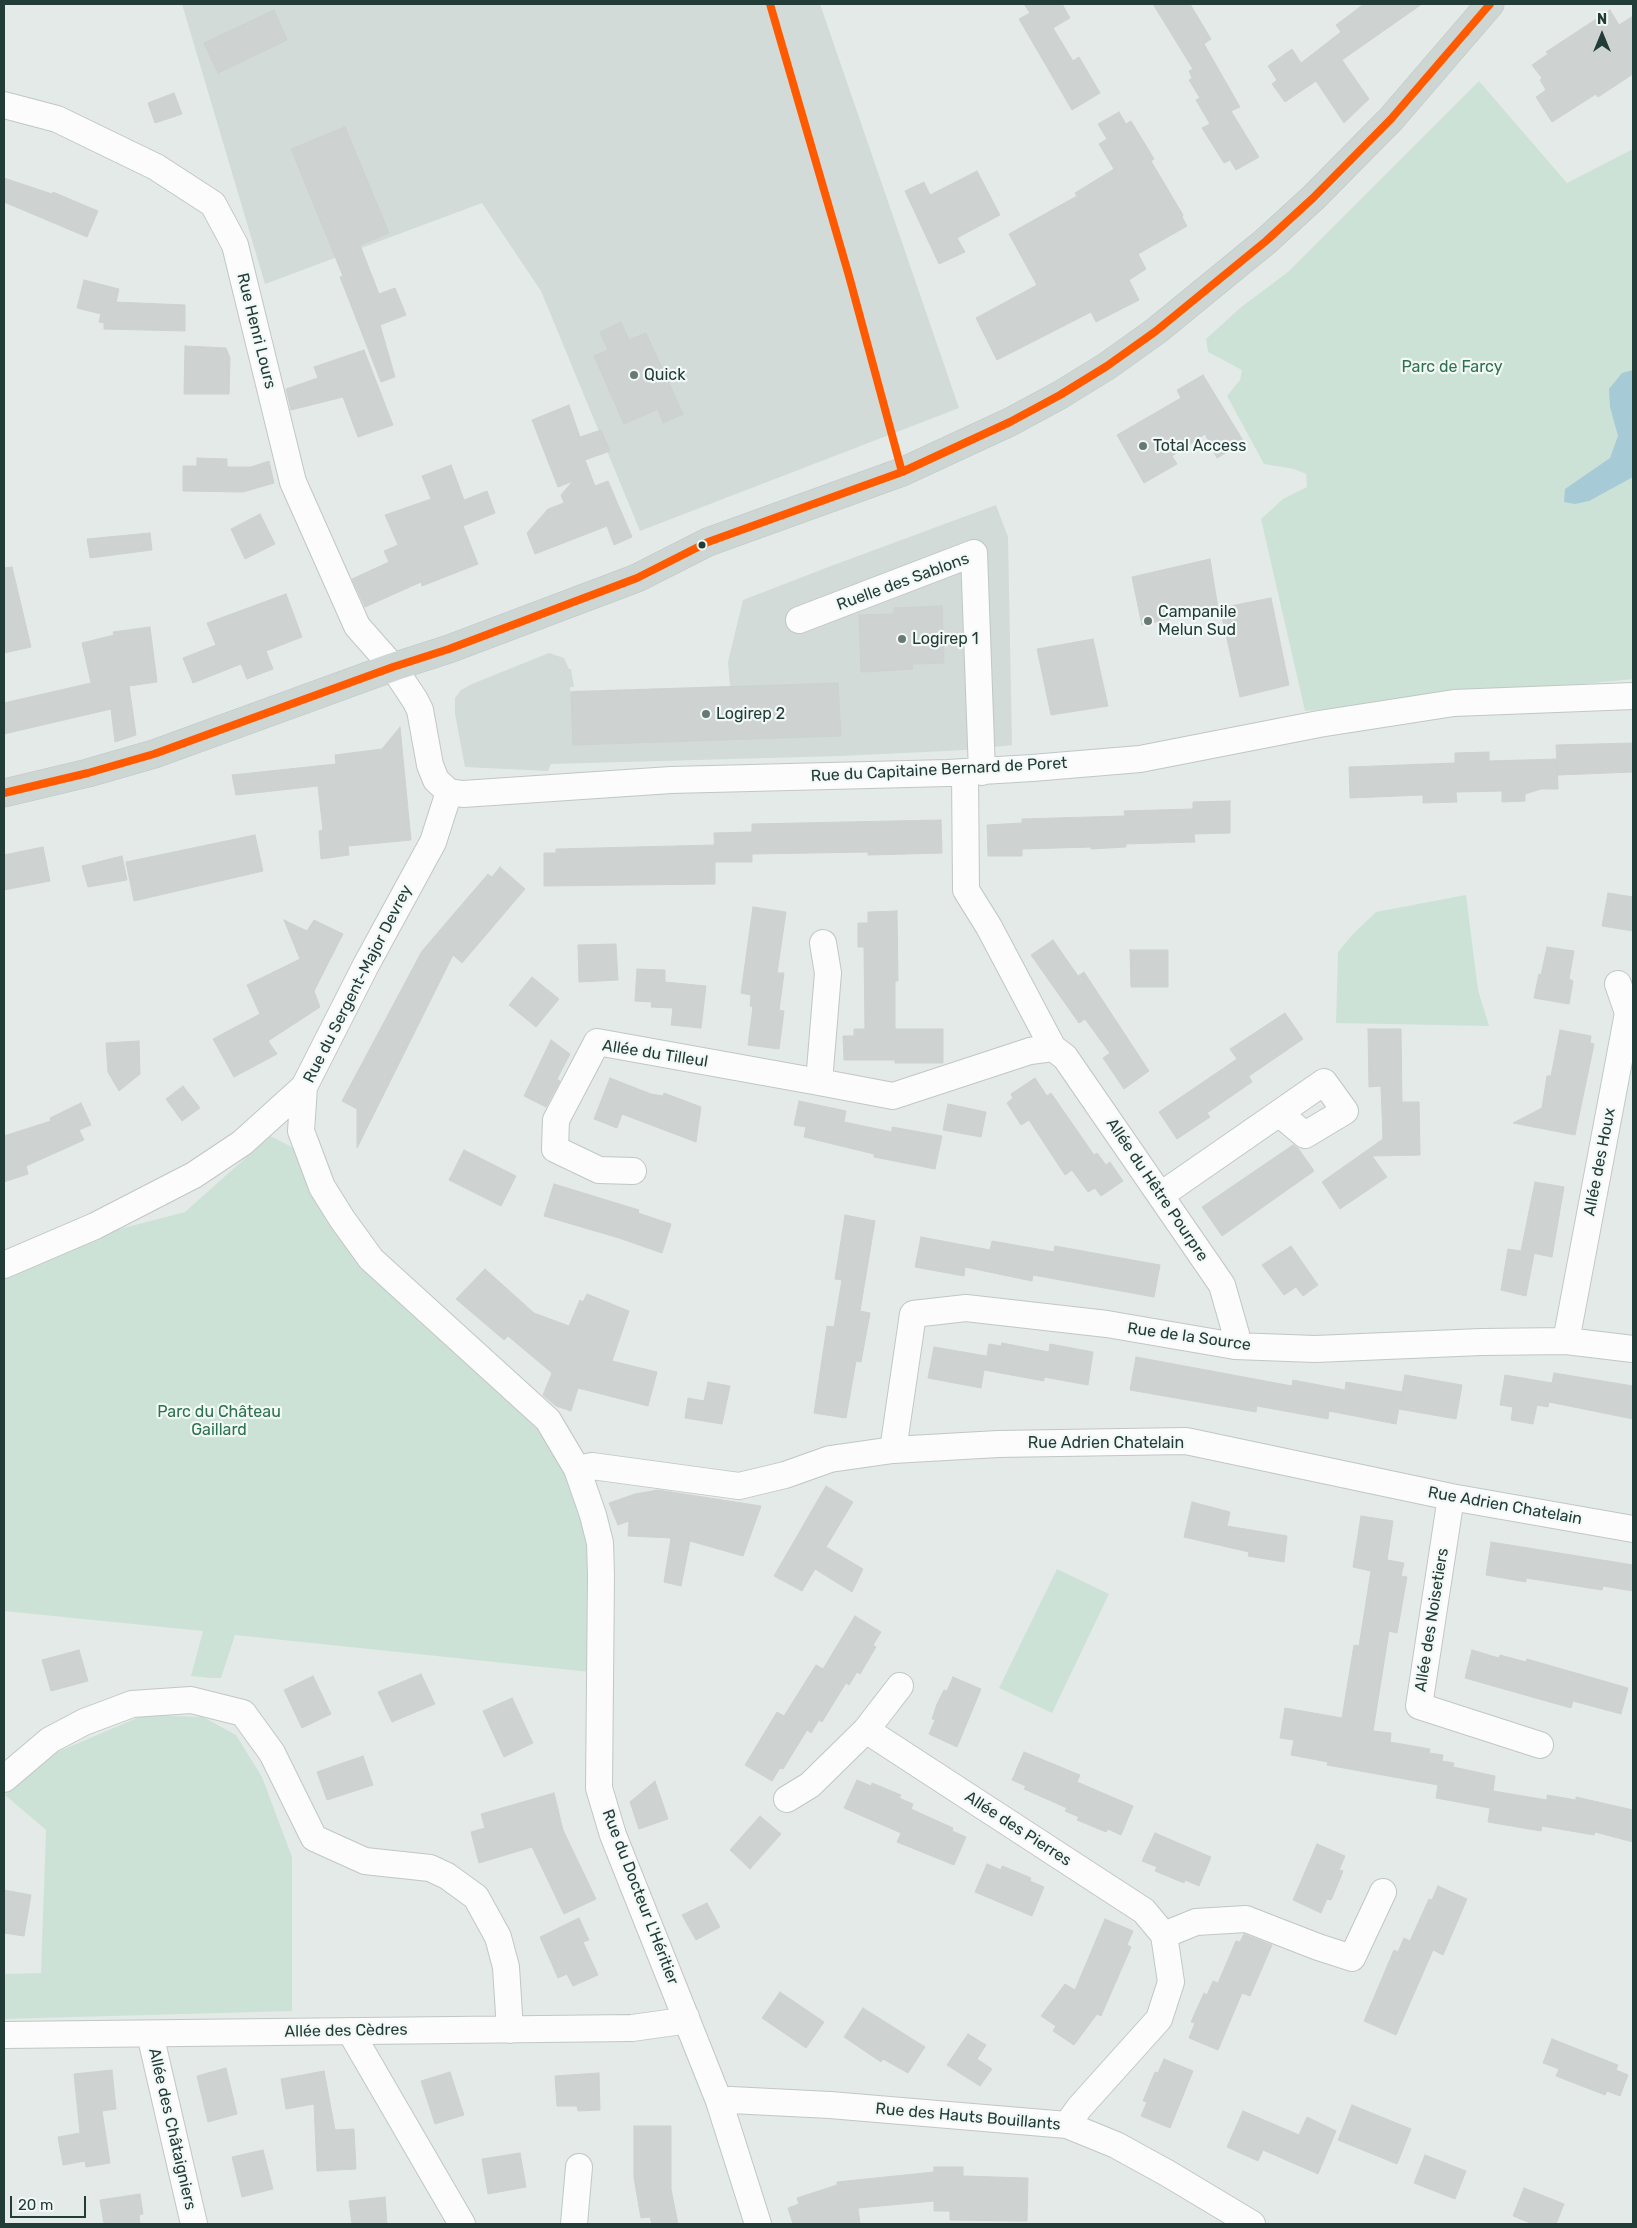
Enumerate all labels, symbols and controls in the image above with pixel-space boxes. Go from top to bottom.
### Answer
north arrow [1577,10,1627,60]
text: N [1597,11,1607,28]
street label: Rue Henri Lours [232,271,280,391]
park label: Parc de Farcy [1401,357,1503,377]
place label: Quick [644,365,685,385]
marker: Quick [628,369,640,381]
place label: Total Access [1153,436,1246,456]
marker: Total Access [1137,440,1149,452]
unlabelled marker [697,540,707,550]
street label: Ruelle des Sablons [834,549,972,615]
place label: Campanile Melun Sud [1158,602,1236,640]
marker: Campanile Melun Sud [1142,615,1154,627]
place label: Logirep 1 [912,629,979,649]
marker: Logirep 1 [896,633,908,645]
place label: Logirep 2 [716,704,785,724]
marker: Logirep 2 [700,708,712,720]
street label: Rue du Capitaine Bernard de Poret [810,754,1068,786]
street label: Rue du Sergent-Major Devrey [300,882,416,1086]
street label: Allée du Tilleul [601,1036,709,1072]
street label: Allée des Houx [1580,1106,1620,1218]
street label: Allée du Hêtre Pourpre [1102,1115,1212,1265]
street label: Rue de la Source [1126,1319,1252,1355]
park label: Parc du Château Gaillard [157,1402,281,1440]
street label: Rue Adrien Chatelain [1028,1433,1184,1453]
street label: Rue Adrien Chatelain [1426,1483,1584,1529]
street label: Allée des Noisetiers [1411,1547,1453,1693]
street label: Allée des Pierres [961,1787,1075,1871]
street label: Rue du Docteur L'Héritier [598,1807,682,1987]
street label: Allée des Cèdres [284,2020,408,2042]
street label: Allée des Châtaigniers [144,2046,200,2212]
street label: Rue des Hauts Bouillants [875,2099,1061,2135]
scale bar [12,2186,89,2218]
text: 20 m [18,2196,53,2214]

